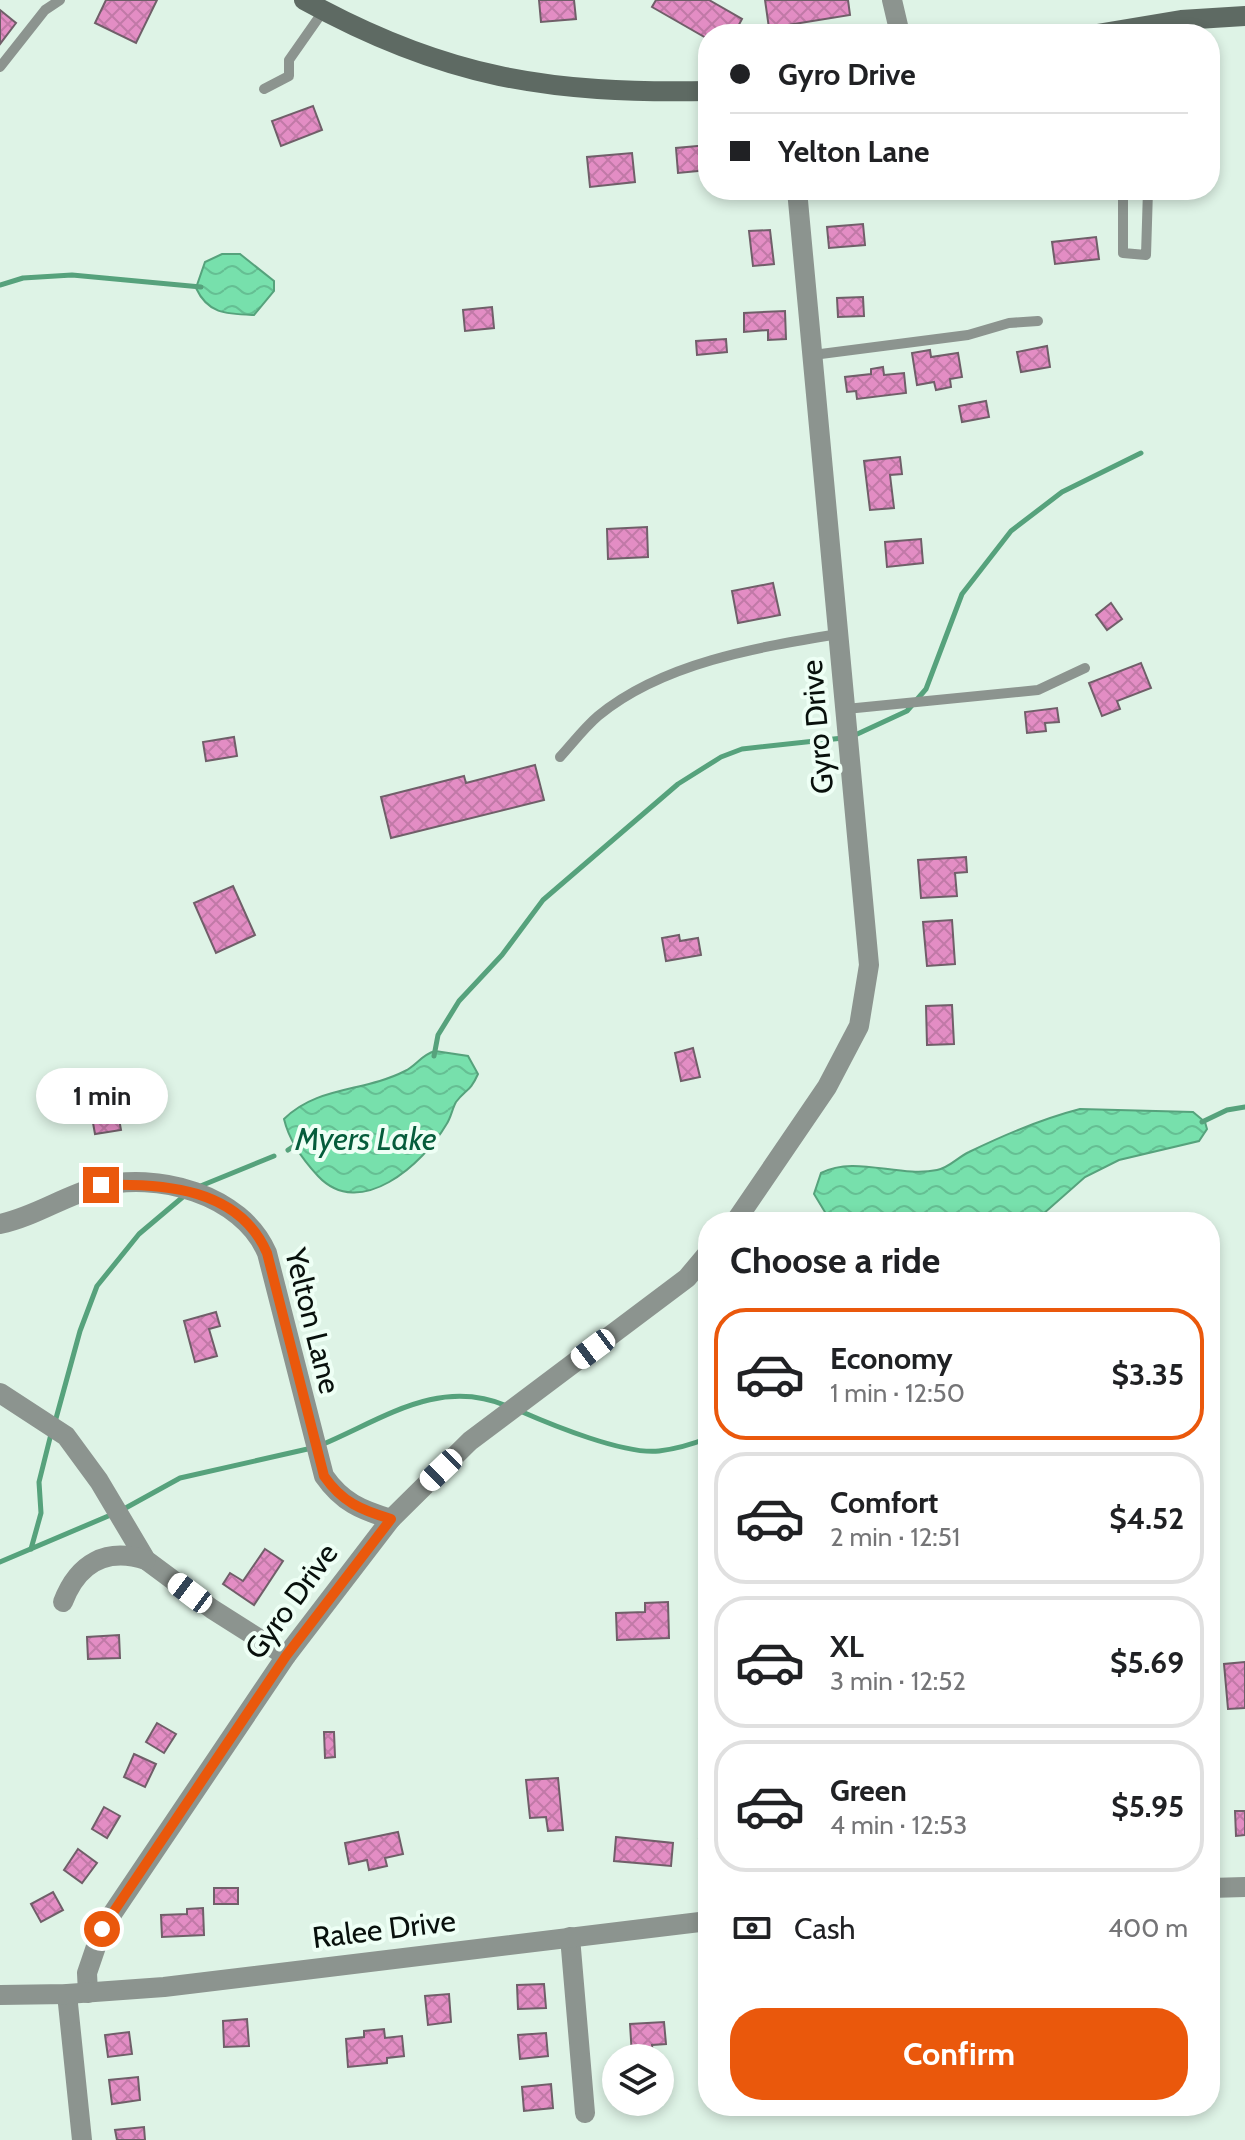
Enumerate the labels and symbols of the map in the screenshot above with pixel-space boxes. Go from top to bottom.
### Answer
street label: Gyro Drive [793,658,841,796]
callout: 1 min [35,1069,167,1125]
water label: Myers Lake [294,1119,437,1158]
route end [83,1167,119,1203]
street label: Yelton Lane [277,1244,349,1397]
car [567,1325,619,1373]
car [415,1445,467,1495]
street label: Gyro Drive [236,1536,346,1666]
car [164,1569,216,1617]
street label: Ralee Drive [310,1902,458,1956]
route start [84,1911,120,1947]

